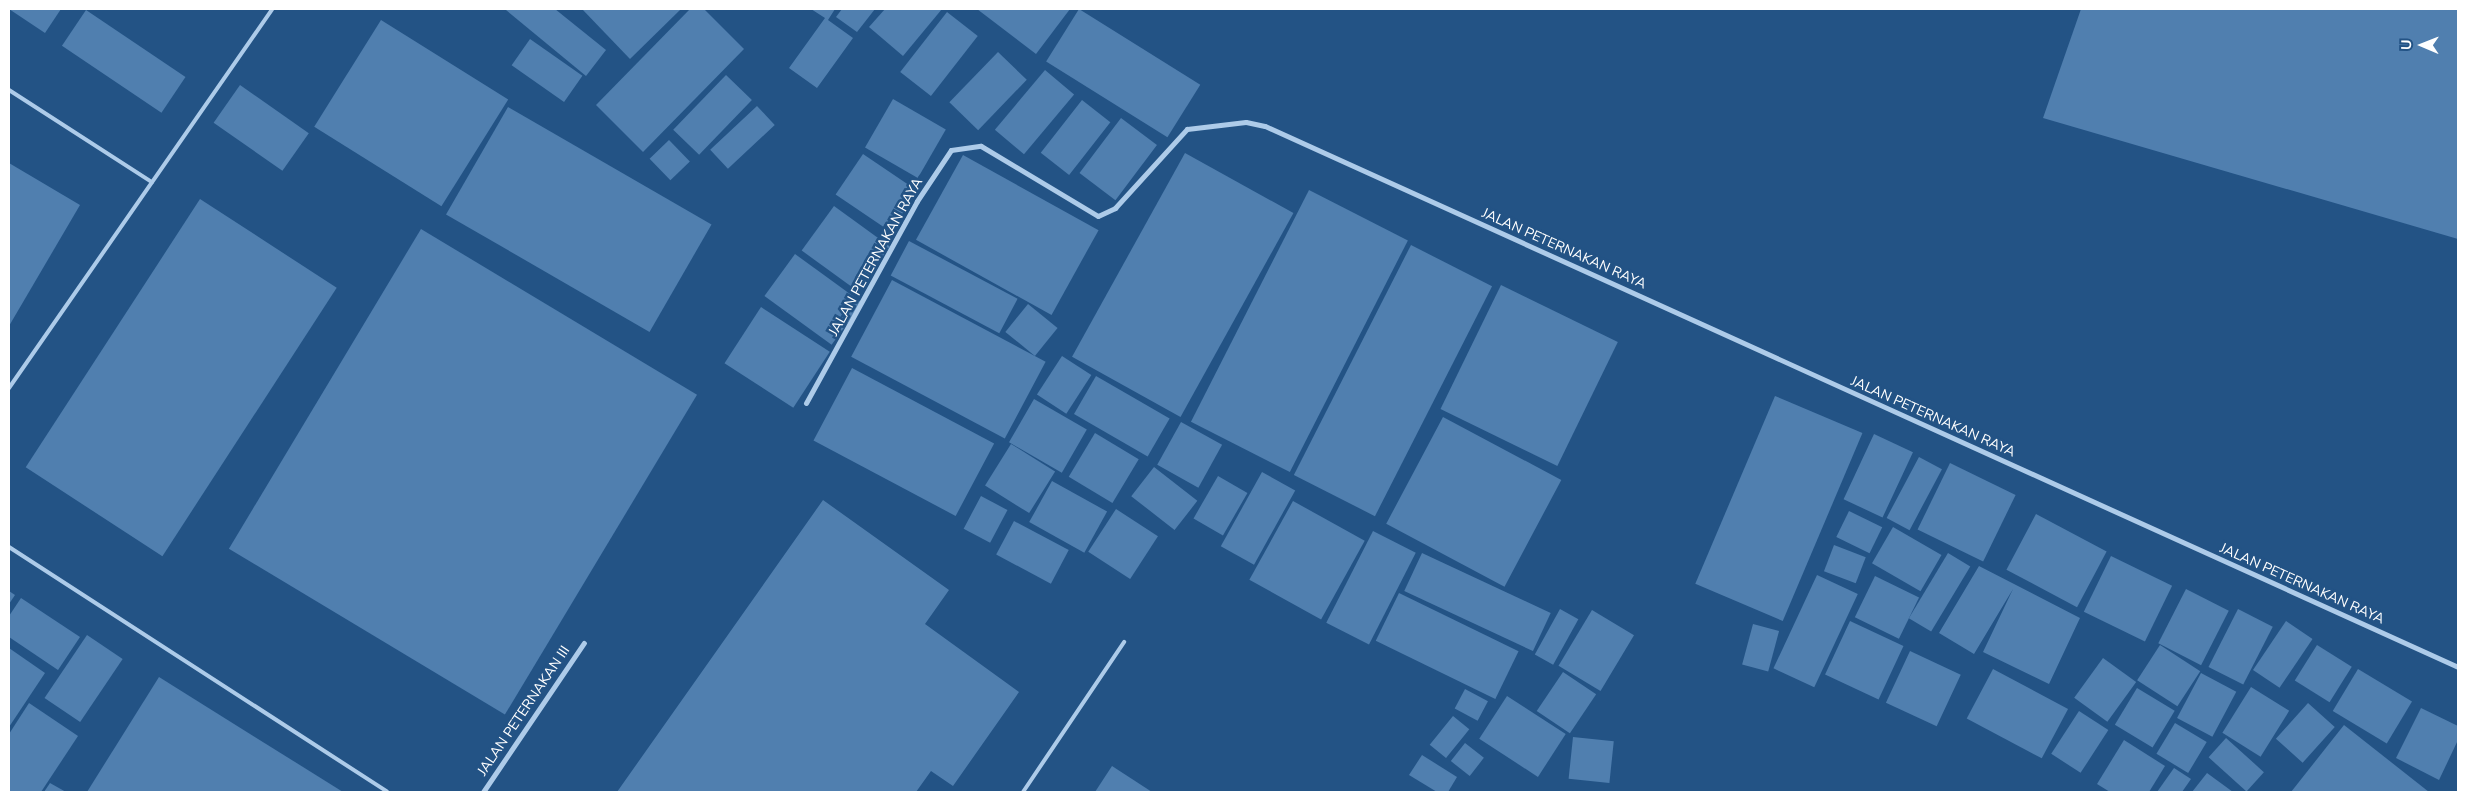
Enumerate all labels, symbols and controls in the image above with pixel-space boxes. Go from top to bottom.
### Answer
north arrow [2397,20,2447,70]
text: U [2397,39,2416,50]
street label: JALAN PETERNAKAN RAYA [825,175,927,339]
street label: JALAN PETERNAKAN RAYA [1479,205,1649,293]
street label: JALAN PETERNAKAN RAYA [1848,373,2018,461]
street label: JALAN PETERNAKAN RAYA [2217,540,2387,628]
street label: JALAN PETERNAKAN III [474,643,574,779]

